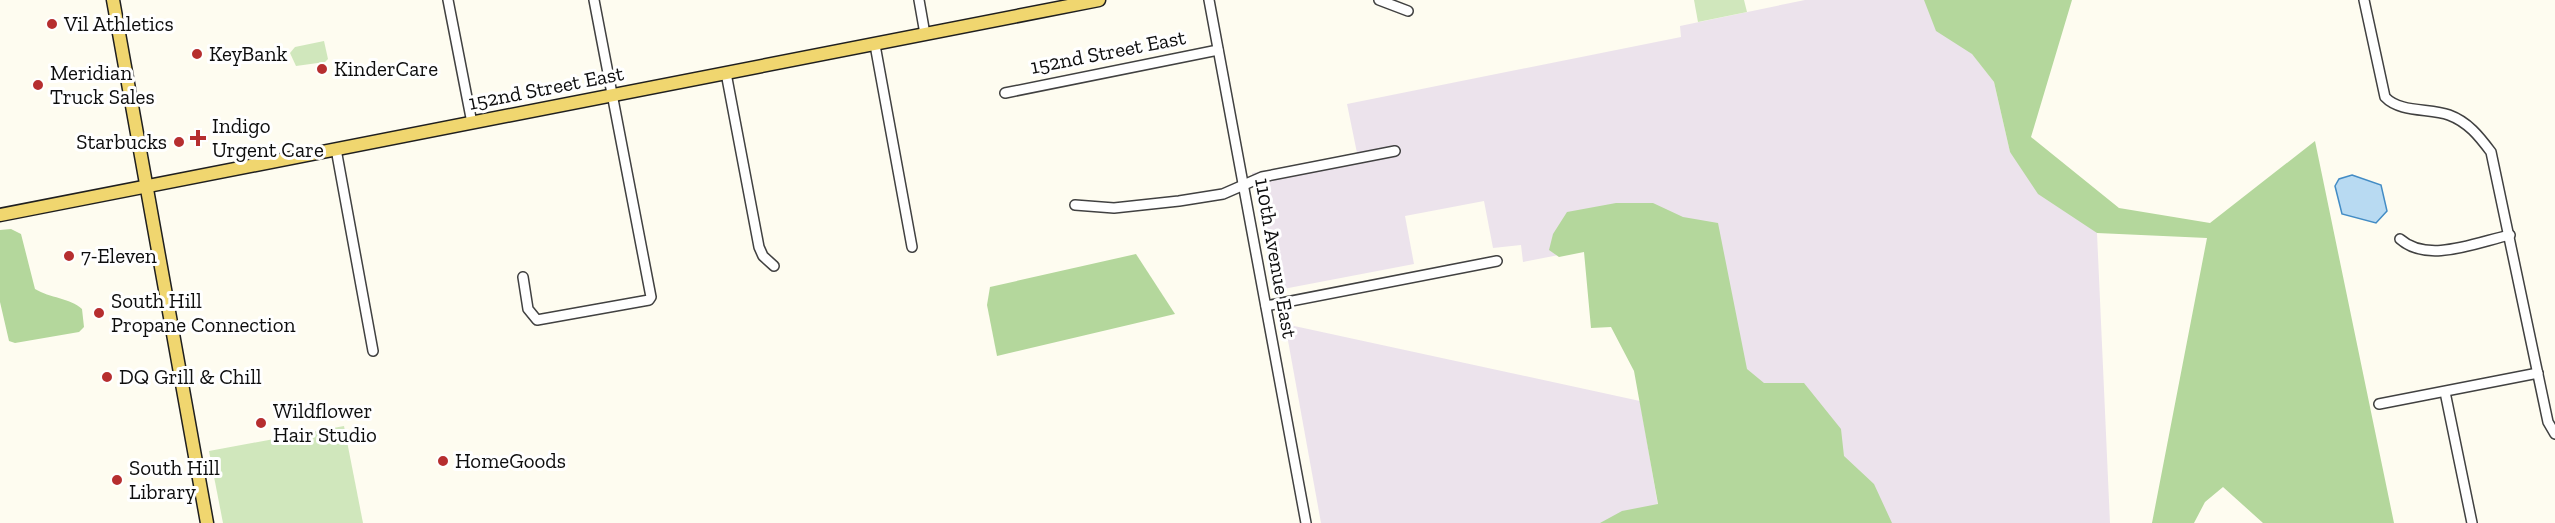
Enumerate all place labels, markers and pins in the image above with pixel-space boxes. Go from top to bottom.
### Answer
place label: Vil Athletics [63,11,174,36]
marker: Vil Athletics [45,17,59,31]
place label: KeyBank [209,41,287,66]
marker: KeyBank [190,47,204,61]
place label: KinderCare [334,56,438,81]
place label: Meridian Truck Sales [50,60,155,109]
marker: KinderCare [315,62,329,76]
marker: Meridian Truck Sales [31,78,45,92]
place label: Indigo Urgent Care [212,113,324,162]
place label: Starbucks [76,129,167,154]
marker: Indigo Urgent Care [189,129,207,147]
marker: Starbucks [172,135,186,149]
place label: 7-Eleven [81,243,157,268]
marker: 7-Eleven [62,249,76,263]
place label: South Hill Propane Connection [111,288,295,337]
marker: South Hill Propane Connection [92,306,106,320]
place label: DQ Grill & Chill [119,364,262,389]
marker: DQ Grill & Chill [100,370,114,384]
place label: Wildflower Hair Studio [273,398,377,447]
marker: Wildflower Hair Studio [254,416,268,430]
place label: HomeGoods [455,448,566,473]
marker: HomeGoods [436,454,450,468]
place label: South Hill Library [129,455,220,504]
marker: South Hill Library [110,473,124,487]

